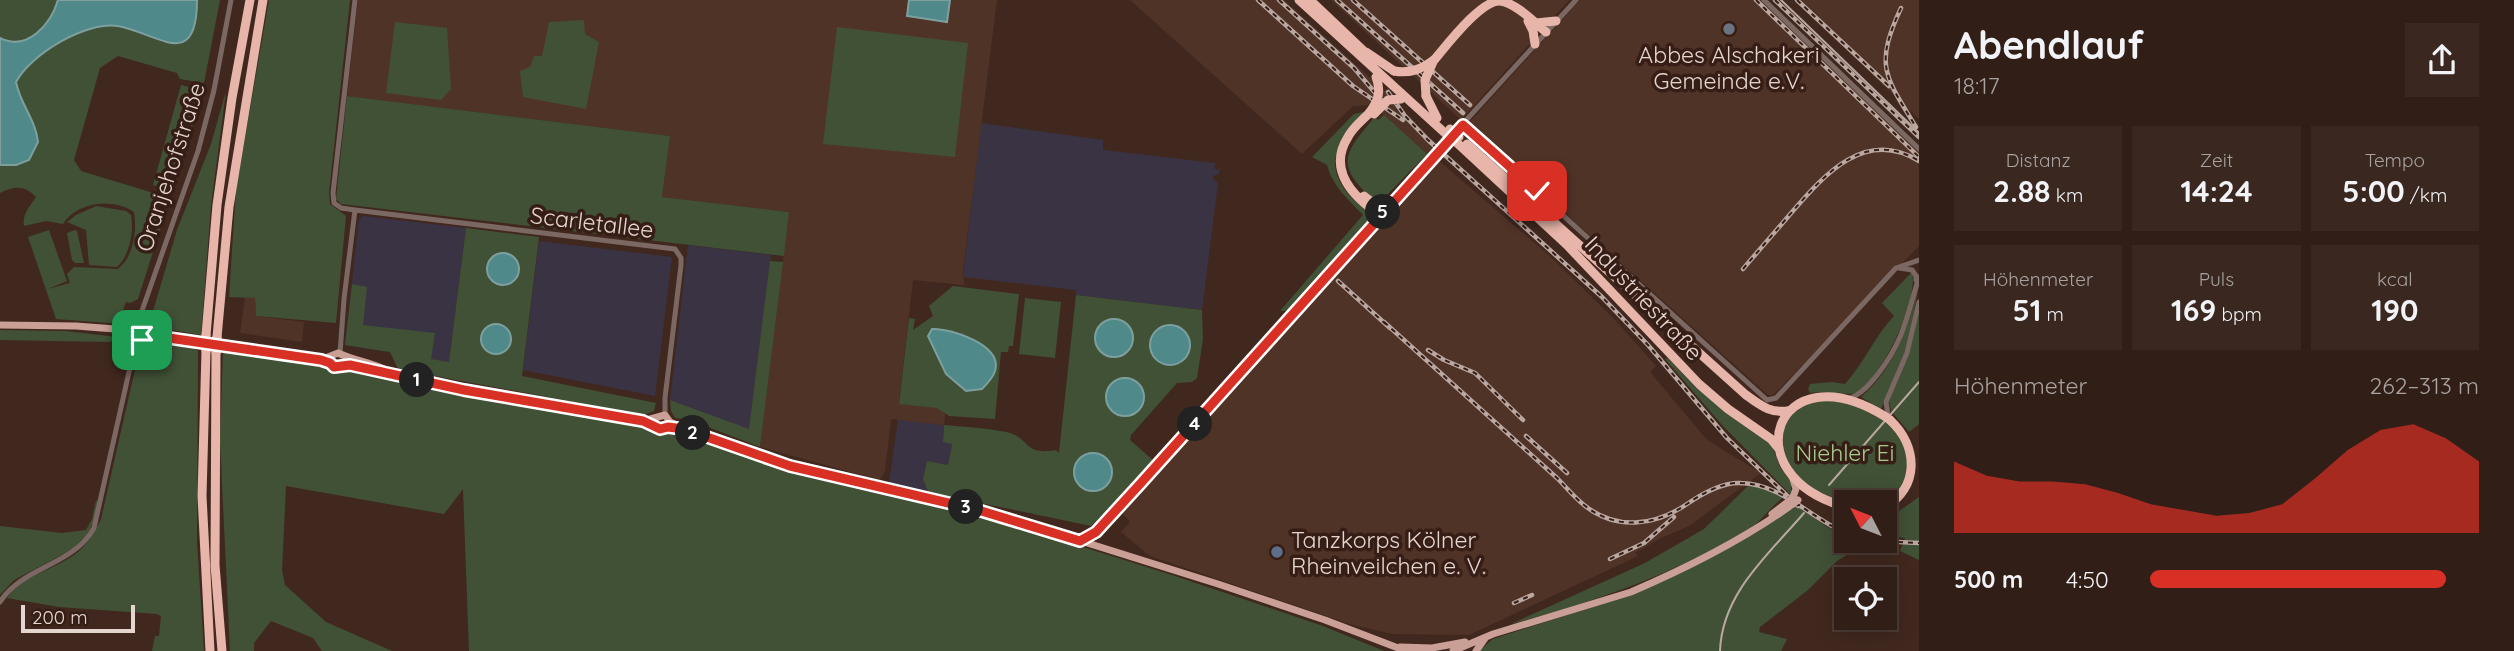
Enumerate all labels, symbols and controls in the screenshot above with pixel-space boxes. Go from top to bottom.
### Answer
marker: Abbes Alschakeri Gemeinde e.V. [1721,21,1737,37]
text: Abendlauf [1954,21,2144,69]
button: share [2405,23,2479,97]
place label: Abbes Alschakeri Gemeinde e.V. [1638,40,1820,95]
text: 18:17 [1954,71,2000,100]
street label: Oranjehofstraße [129,79,211,255]
text: Distanz [2006,148,2071,172]
text: Zeit [2200,148,2233,172]
text: Tempo [2365,148,2425,172]
pin [1507,161,1567,221]
icon: check [1518,172,1556,210]
text: 2.88 [1993,172,2051,210]
text: 14:24 [2180,172,2253,210]
text: 5:00 [2342,172,2405,210]
text: km [2051,183,2083,207]
text: /km [2405,183,2447,207]
pin: 5 [1366,194,1400,230]
text: 5 [1377,199,1388,223]
street label: Scarletallee [529,200,655,244]
street label: Industriestraße [1579,230,1709,366]
text: Höhenmeter [1983,267,2093,291]
text: Puls [2199,267,2234,291]
text: kcal [2377,267,2413,291]
text: 51 [2012,291,2041,329]
text: 169 [2171,291,2216,329]
text: 190 [2371,291,2418,329]
text: m [2041,302,2064,326]
text: bpm [2216,302,2262,326]
pin [112,310,172,370]
icon: arrive [123,321,161,359]
pin: 1 [400,362,434,398]
text: 1 [413,367,420,391]
text: Höhenmeter [1954,371,2087,400]
text: 262–313 m [2370,371,2479,400]
pin: 4 [1178,406,1212,442]
text: 4 [1189,411,1200,435]
pin: 2 [676,416,710,450]
text: 2 [687,420,698,444]
park label: Niehler Ei [1796,438,1894,467]
pin: 3 [948,490,984,524]
north arrow [1834,490,1897,553]
map controls [1834,490,1897,630]
text: 3 [960,494,971,518]
place label: Tanzkorps Kölner Rheinveilchen e. V. [1291,525,1486,580]
marker: Tanzkorps Kölner Rheinveilchen e. V. [1269,544,1285,560]
text: 500 m [1954,565,2023,594]
text: 4:50 [2066,565,2109,594]
button: locate [1834,567,1897,630]
scale bar [21,602,135,634]
text: 200 m [32,605,88,629]

